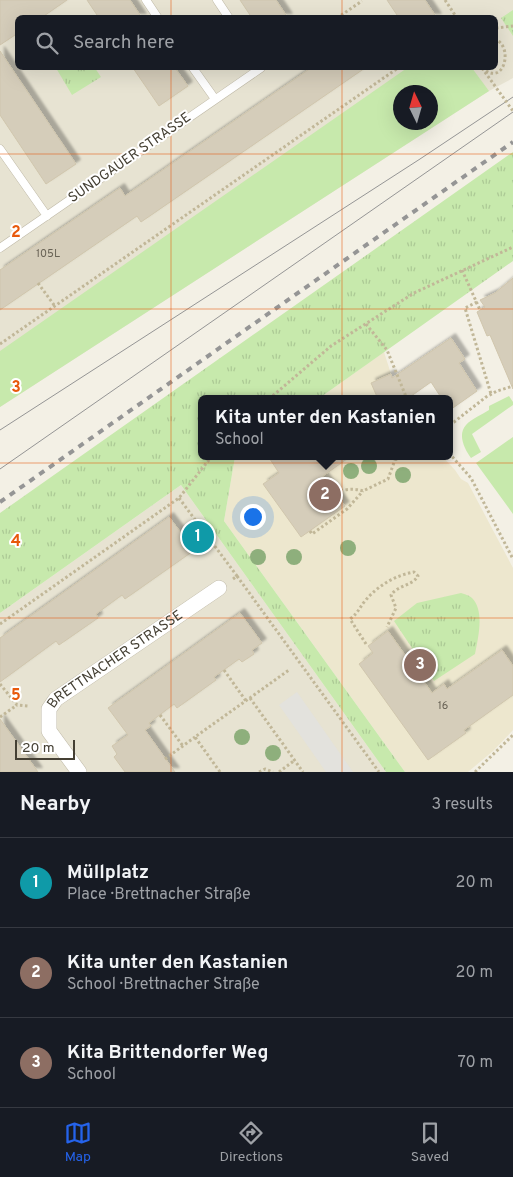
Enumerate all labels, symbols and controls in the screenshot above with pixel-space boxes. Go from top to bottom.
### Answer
search box [15,15,498,70]
icon: search [33,29,61,57]
text: Search here [73,31,175,55]
north arrow [393,85,438,130]
street label: SUNDGAUER STRASSE [65,109,195,207]
text: 2 [11,223,21,243]
house number: 105L [36,247,60,261]
text: 3 [11,378,21,398]
popup [198,395,453,460]
text: Kita unter den Kastanien [215,406,436,430]
text: School [215,430,264,450]
pin: 2 [309,476,341,514]
your location [240,504,266,530]
pin: 1 [182,518,214,556]
text: 4 [11,532,21,552]
street label: BRETTNACHER STRASSE [44,607,186,712]
pin: 3 [404,646,436,684]
text: 5 [11,686,21,706]
house number: 16 [438,699,448,713]
scale bar [15,737,75,760]
text: 20 m [22,740,55,757]
text: Nearby [20,791,91,818]
text: 3 results [431,795,493,815]
text: Müllplatz [67,861,149,885]
text: 1 [33,873,39,893]
text: 20 m [456,873,493,893]
text: Place · Brettnacher Straße [67,885,251,905]
text: Kita unter den Kastanien [67,951,288,975]
text: 2 [31,963,41,983]
text: 20 m [456,963,493,983]
text: School · Brettnacher Straße [67,975,260,995]
text: Kita Brittendorfer Weg [67,1041,268,1065]
text: 3 [31,1053,41,1073]
text: 70 m [458,1053,493,1073]
text: School [67,1065,116,1085]
tab: Map [64,1119,92,1166]
tab: Directions [219,1119,283,1166]
tab: Saved [411,1119,449,1166]

